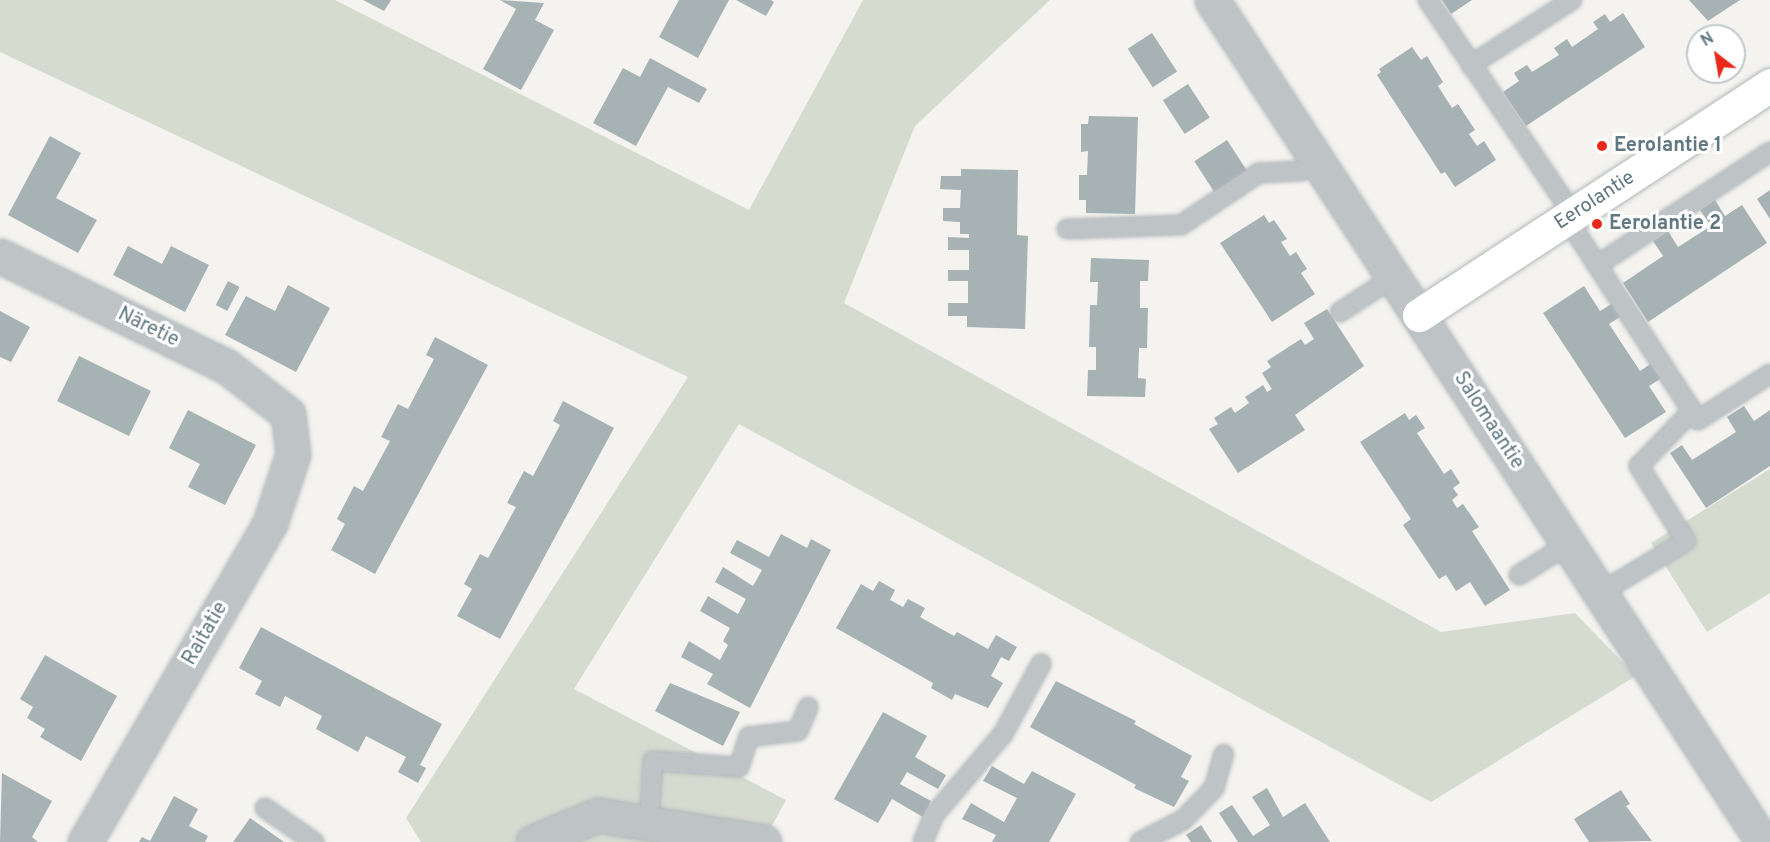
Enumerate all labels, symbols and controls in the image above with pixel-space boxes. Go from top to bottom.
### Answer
north arrow [1686,24,1746,84]
text: N [1698,29,1718,52]
place label: Eerolantie 1 [1614,134,1722,158]
marker: Eerolantie 1 [1595,139,1609,153]
street label: Eerolantie [1550,166,1640,236]
place label: Eerolantie 2 [1609,212,1721,236]
marker: Eerolantie 2 [1590,217,1604,231]
street label: Näretie [114,303,182,353]
street label: Salomaantie [1448,368,1528,474]
street label: Raitatie [178,598,234,670]

